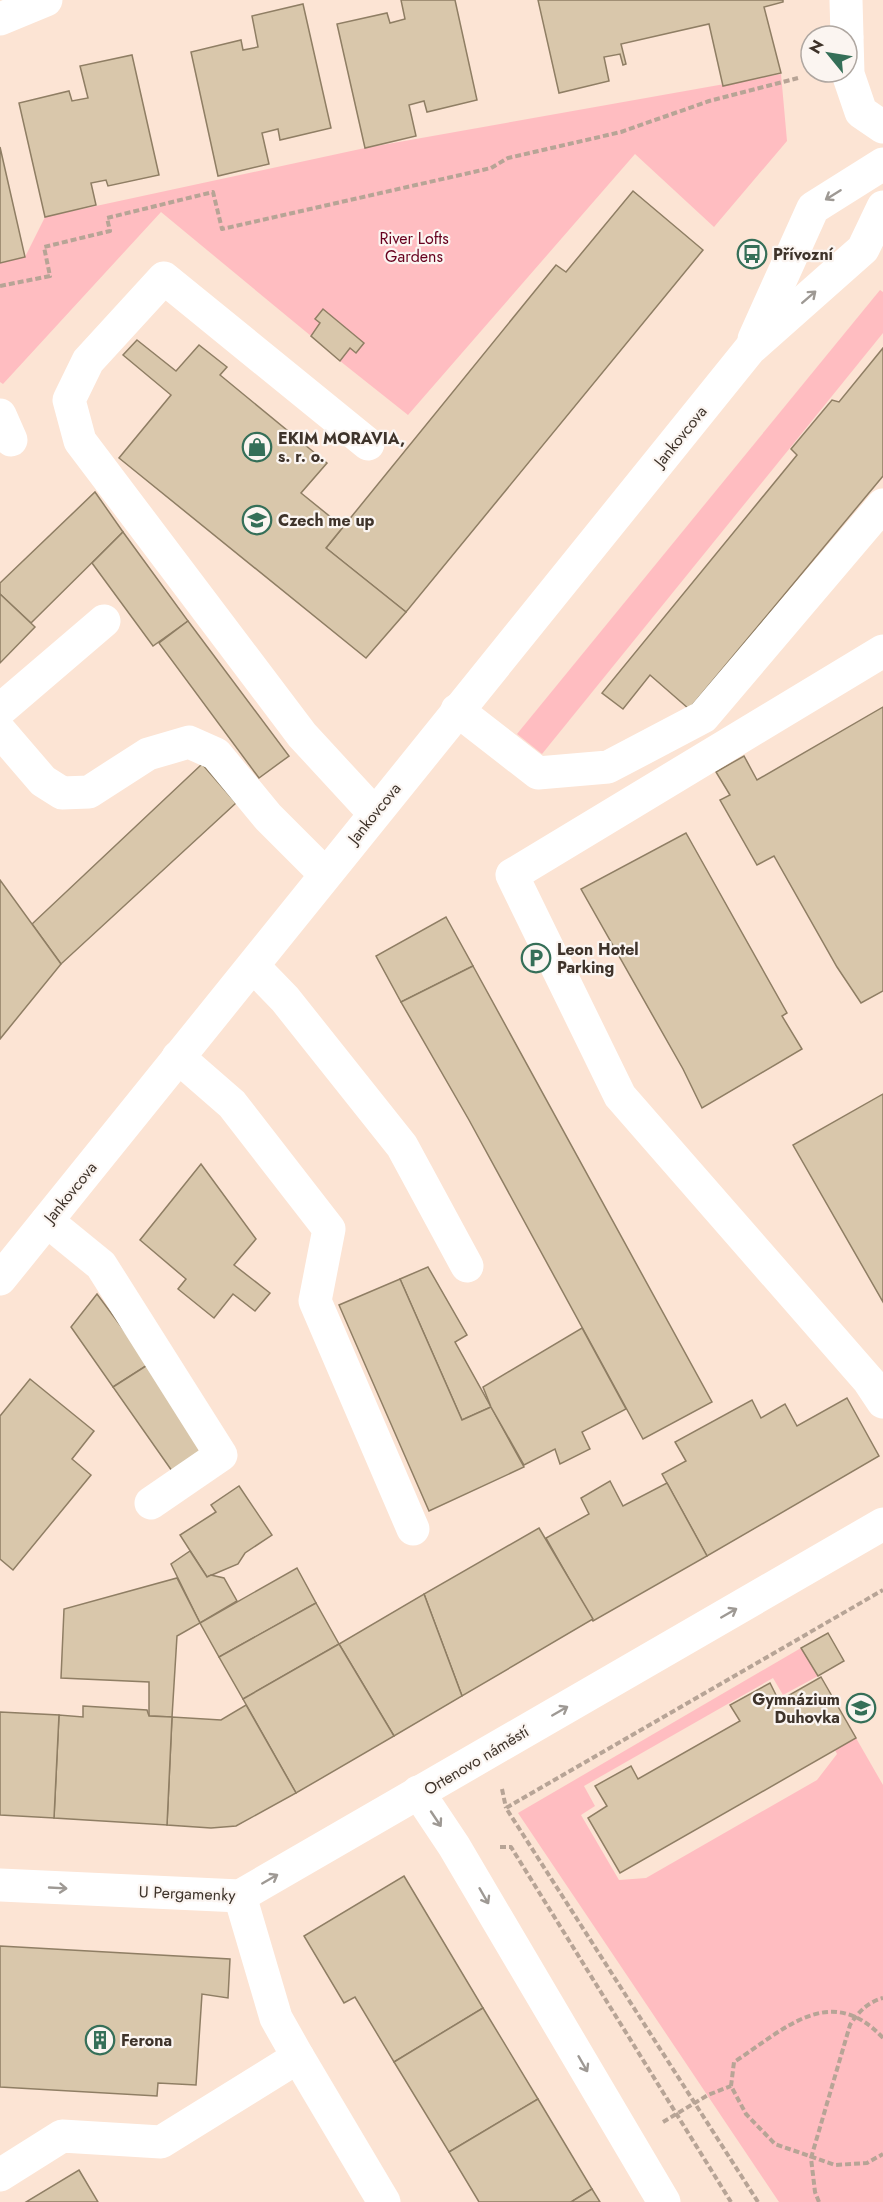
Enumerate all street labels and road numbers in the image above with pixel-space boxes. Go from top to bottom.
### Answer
street label: Jankovcova [647,401,712,473]
street label: Jankovcova [341,778,406,850]
street label: Jankovcova [37,1157,102,1229]
street label: Ortenovo náměstí [419,1720,534,1801]
street label: U Pergamenky [138,1880,237,1907]

